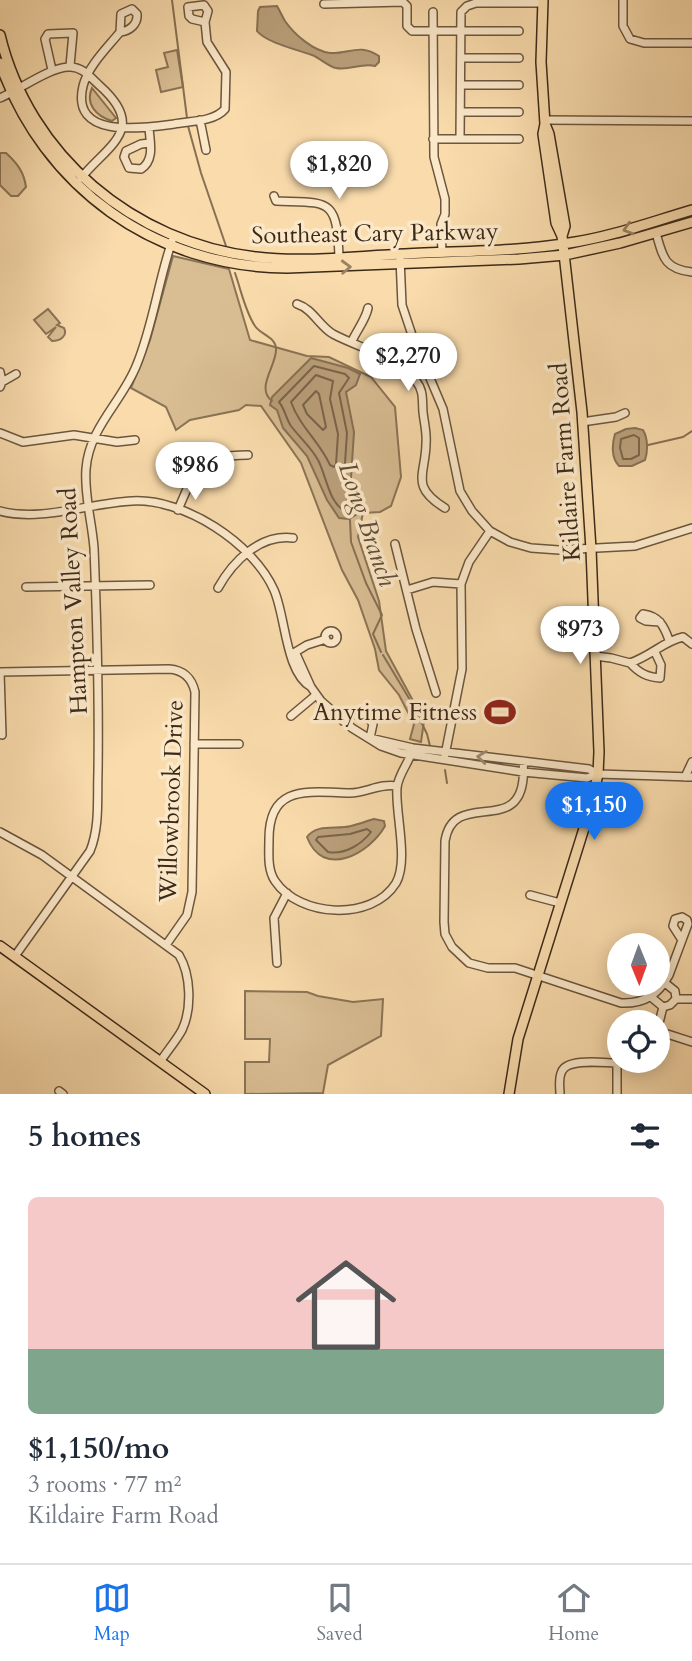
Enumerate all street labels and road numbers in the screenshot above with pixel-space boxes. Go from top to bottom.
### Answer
street label: Southeast Cary Parkway [251,215,499,252]
street label: Kildaire Farm Road [542,361,589,562]
street label: Hampton Valley Road [51,486,96,715]
street label: Willowbrook Drive [151,699,192,904]

